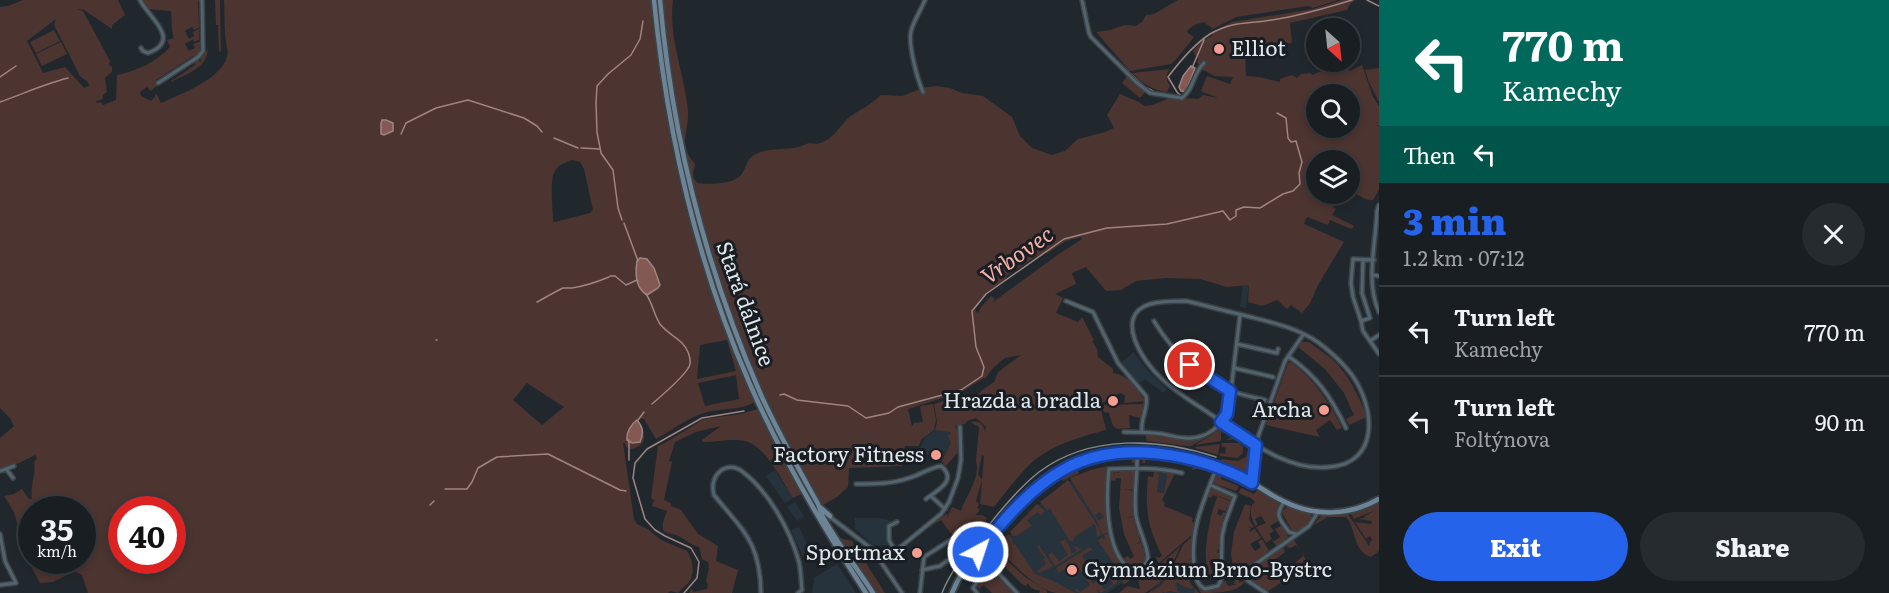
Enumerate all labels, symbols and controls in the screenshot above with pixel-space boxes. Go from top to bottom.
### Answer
text: 770 m [1502,12,1624,74]
north arrow [1306,18,1360,72]
map controls [1306,18,1360,204]
icon: left [1403,24,1481,102]
place label: Elliot [1231,31,1286,62]
marker: Elliot [1212,42,1226,56]
text: Kamechy [1502,69,1622,109]
button: search [1306,84,1360,138]
text: Then [1403,138,1456,171]
icon: left [1468,138,1501,171]
button: layers [1306,150,1360,204]
text: 3 min [1403,193,1507,246]
button: close [1802,203,1865,266]
water label: Vrbovec [973,217,1059,291]
street label: Stará dálnice [710,237,784,370]
text: 1.2 km · 07:12 [1403,242,1524,272]
text: Turn left [1454,300,1555,333]
icon: left [1403,315,1436,348]
text: 770 m [1804,315,1865,348]
text: Kamechy [1454,333,1543,363]
pin [1164,339,1215,390]
icon: arrive [1173,348,1206,381]
place label: Hrazda a bradla [943,383,1102,414]
text: Turn left [1454,390,1555,423]
place label: Archa [1252,392,1313,423]
marker: Hrazda a bradla [1106,394,1120,408]
marker: Archa [1317,403,1331,417]
icon: left [1403,405,1436,438]
text: 90 m [1815,405,1865,438]
text: Foltýnova [1454,423,1550,453]
place label: Factory Fitness [773,437,924,468]
marker: Factory Fitness [929,448,943,462]
speed limit sign: 40 [108,496,186,574]
text: 35 [41,506,73,550]
button: Exit [1403,512,1628,581]
button: Share [1640,512,1865,581]
position arrow [946,520,1010,584]
place label: Sportmax [806,535,905,566]
text: km/h [37,539,77,562]
marker: Sportmax [910,546,924,560]
place label: Gymnázium Brno-Bystrc [1084,552,1332,583]
marker: Gymnázium Brno-Bystrc [1065,563,1079,577]

